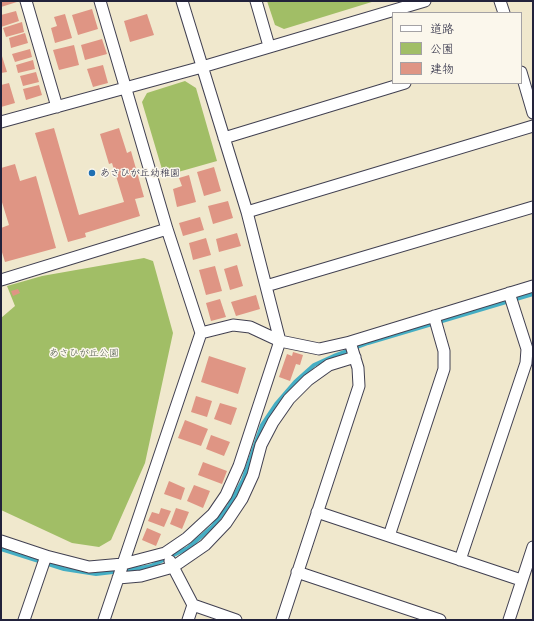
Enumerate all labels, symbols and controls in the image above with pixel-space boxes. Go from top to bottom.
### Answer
legend [392,12,522,84]
text: 道路 [430,22,454,37]
text: 公園 [430,42,454,57]
text: 建物 [430,62,454,77]
place label: あさひが丘幼稚園 [100,167,180,179]
marker: あさひが丘幼稚園 [87,168,97,178]
park label: あさひが丘公園 [49,347,119,359]

